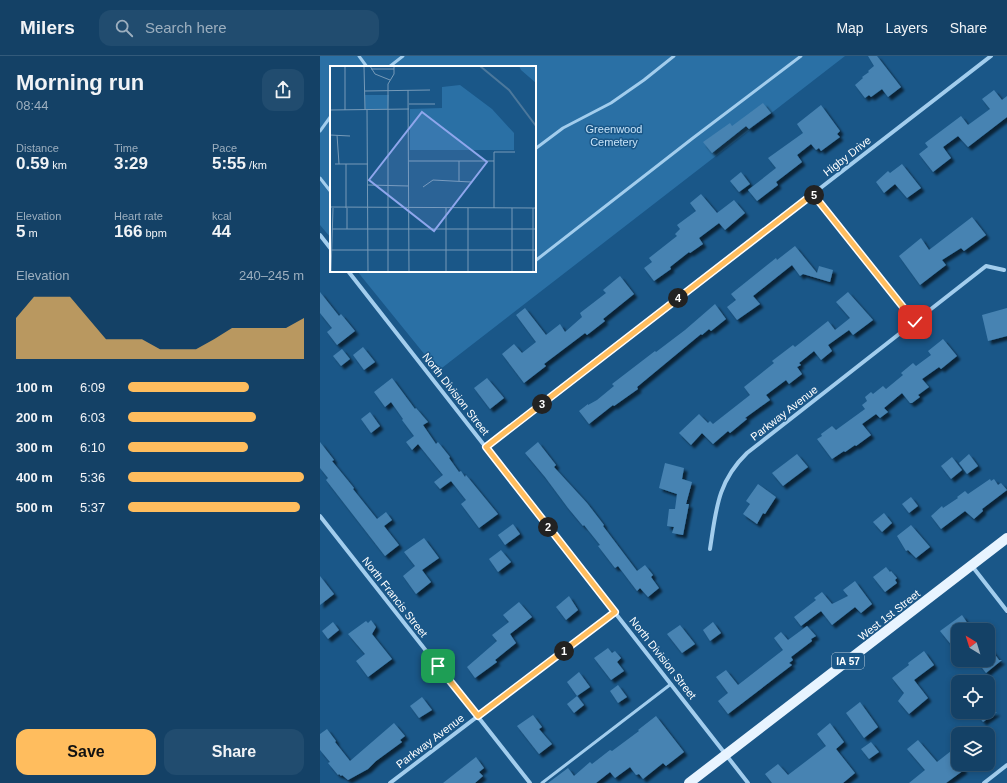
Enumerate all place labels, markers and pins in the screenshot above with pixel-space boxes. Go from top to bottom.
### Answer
pin: 5 [804,185,824,205]
pin: 4 [668,288,688,308]
pin [898,305,932,339]
pin: 3 [532,394,552,414]
pin: 2 [538,517,558,537]
pin: 1 [554,641,574,661]
pin [421,649,455,683]

